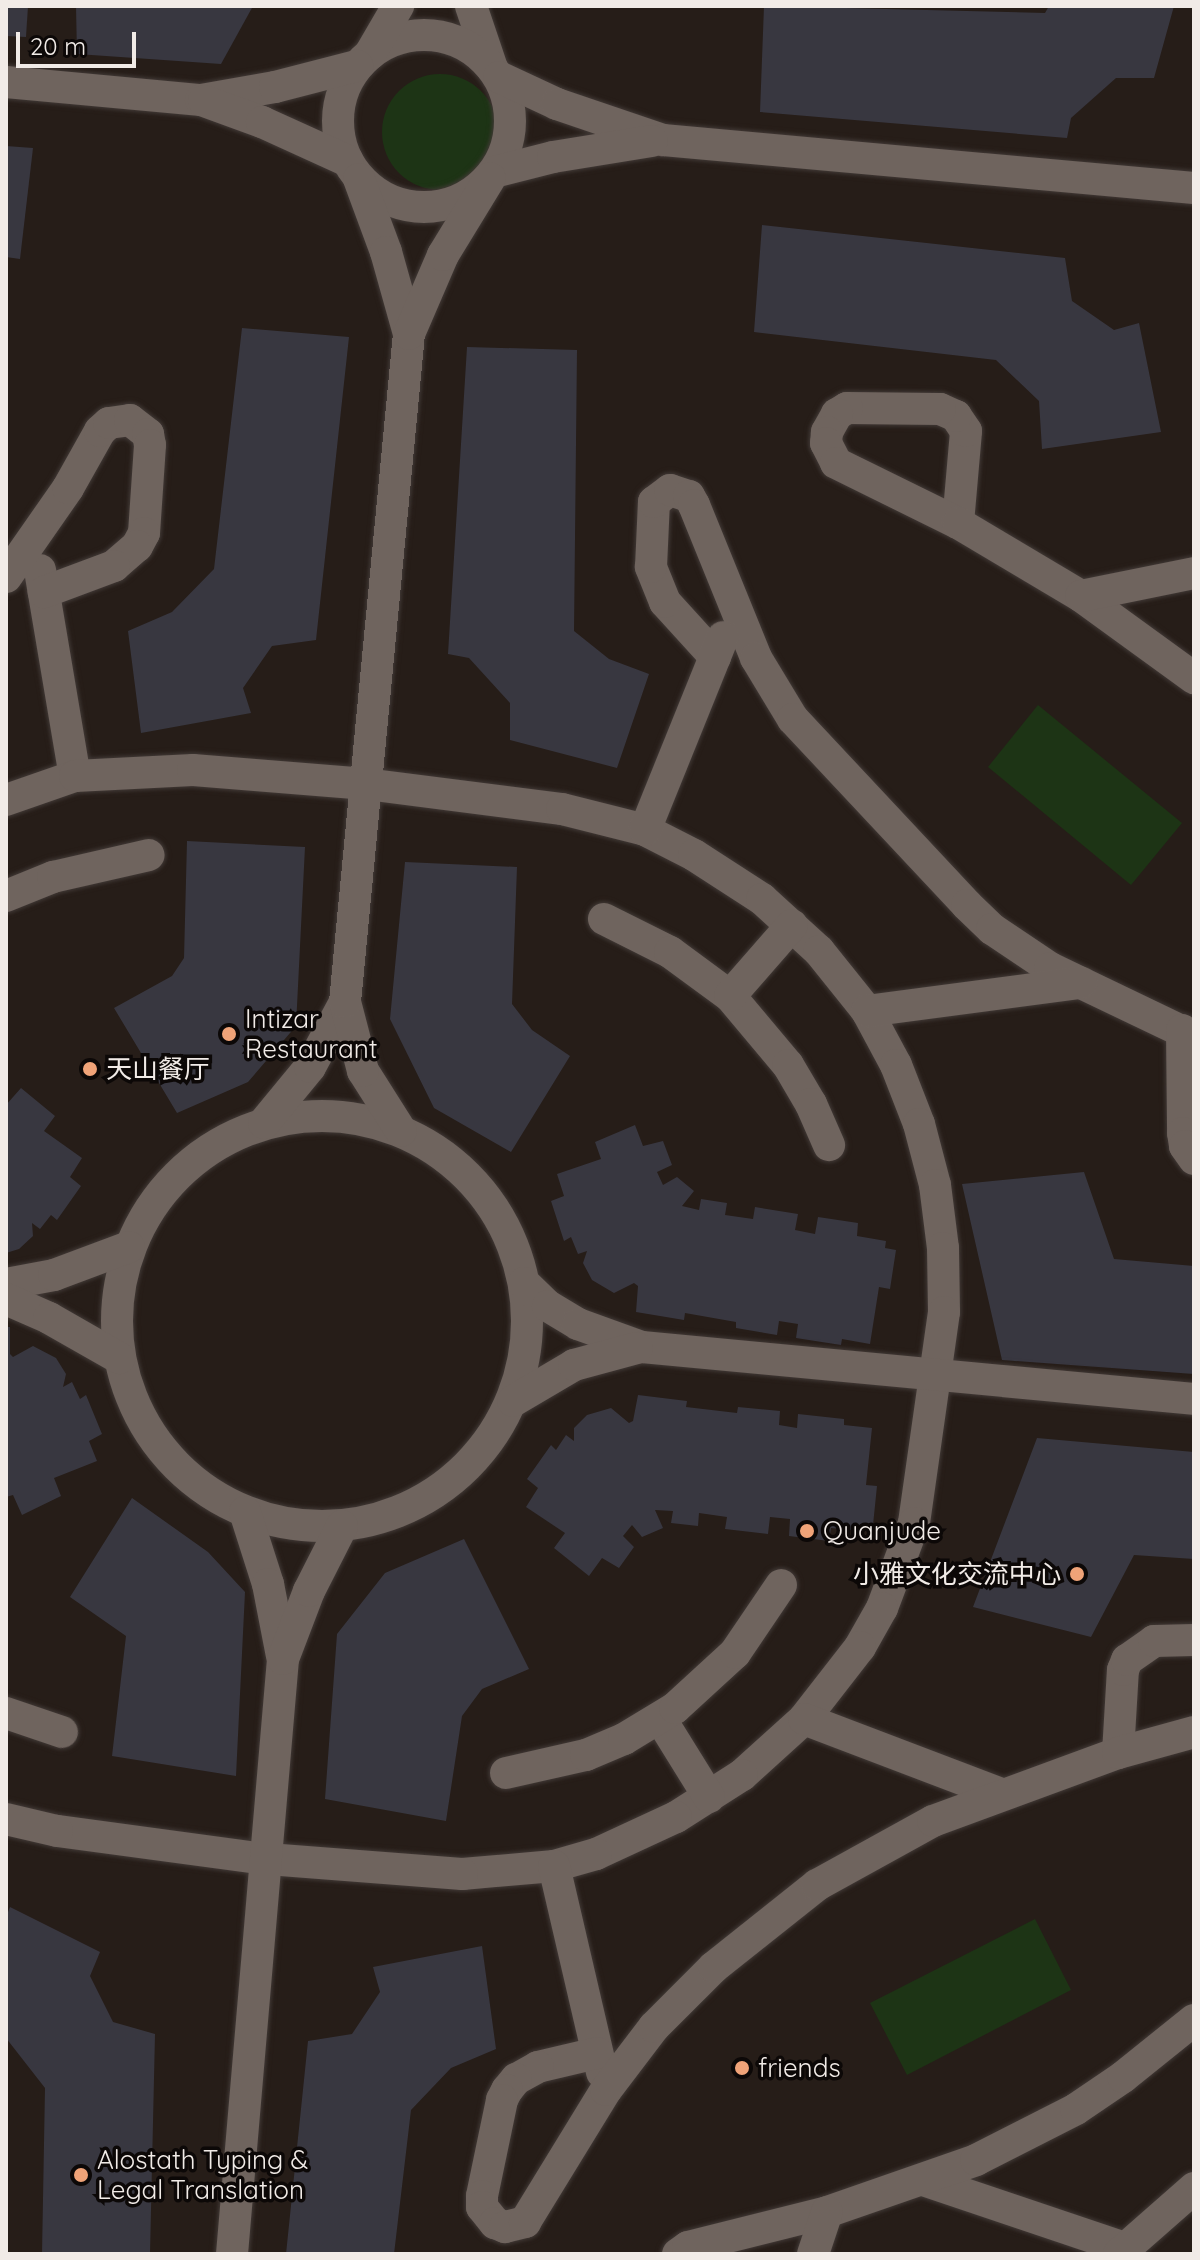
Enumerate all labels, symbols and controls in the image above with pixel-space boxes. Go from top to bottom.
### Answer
scale bar [20,16,140,66]
text: 20 m [30,31,86,61]
place label: Intizar Restaurant [245,1003,378,1064]
marker: Intizar Restaurant [220,1025,238,1043]
place label: 天山餐厅 [106,1053,210,1085]
marker: 天山餐厅 [81,1060,99,1078]
place label: Quanjude [823,1515,941,1547]
marker: Quanjude [798,1522,816,1540]
place label: 小雅文化交流中心 [853,1558,1061,1590]
marker: 小雅文化交流中心 [1068,1565,1086,1583]
place label: friends [758,2052,841,2084]
marker: friends [733,2059,751,2077]
place label: Alostath Typing & Legal Translation [97,2144,308,2206]
marker: Alostath Typing & Legal Translation [72,2166,90,2184]

